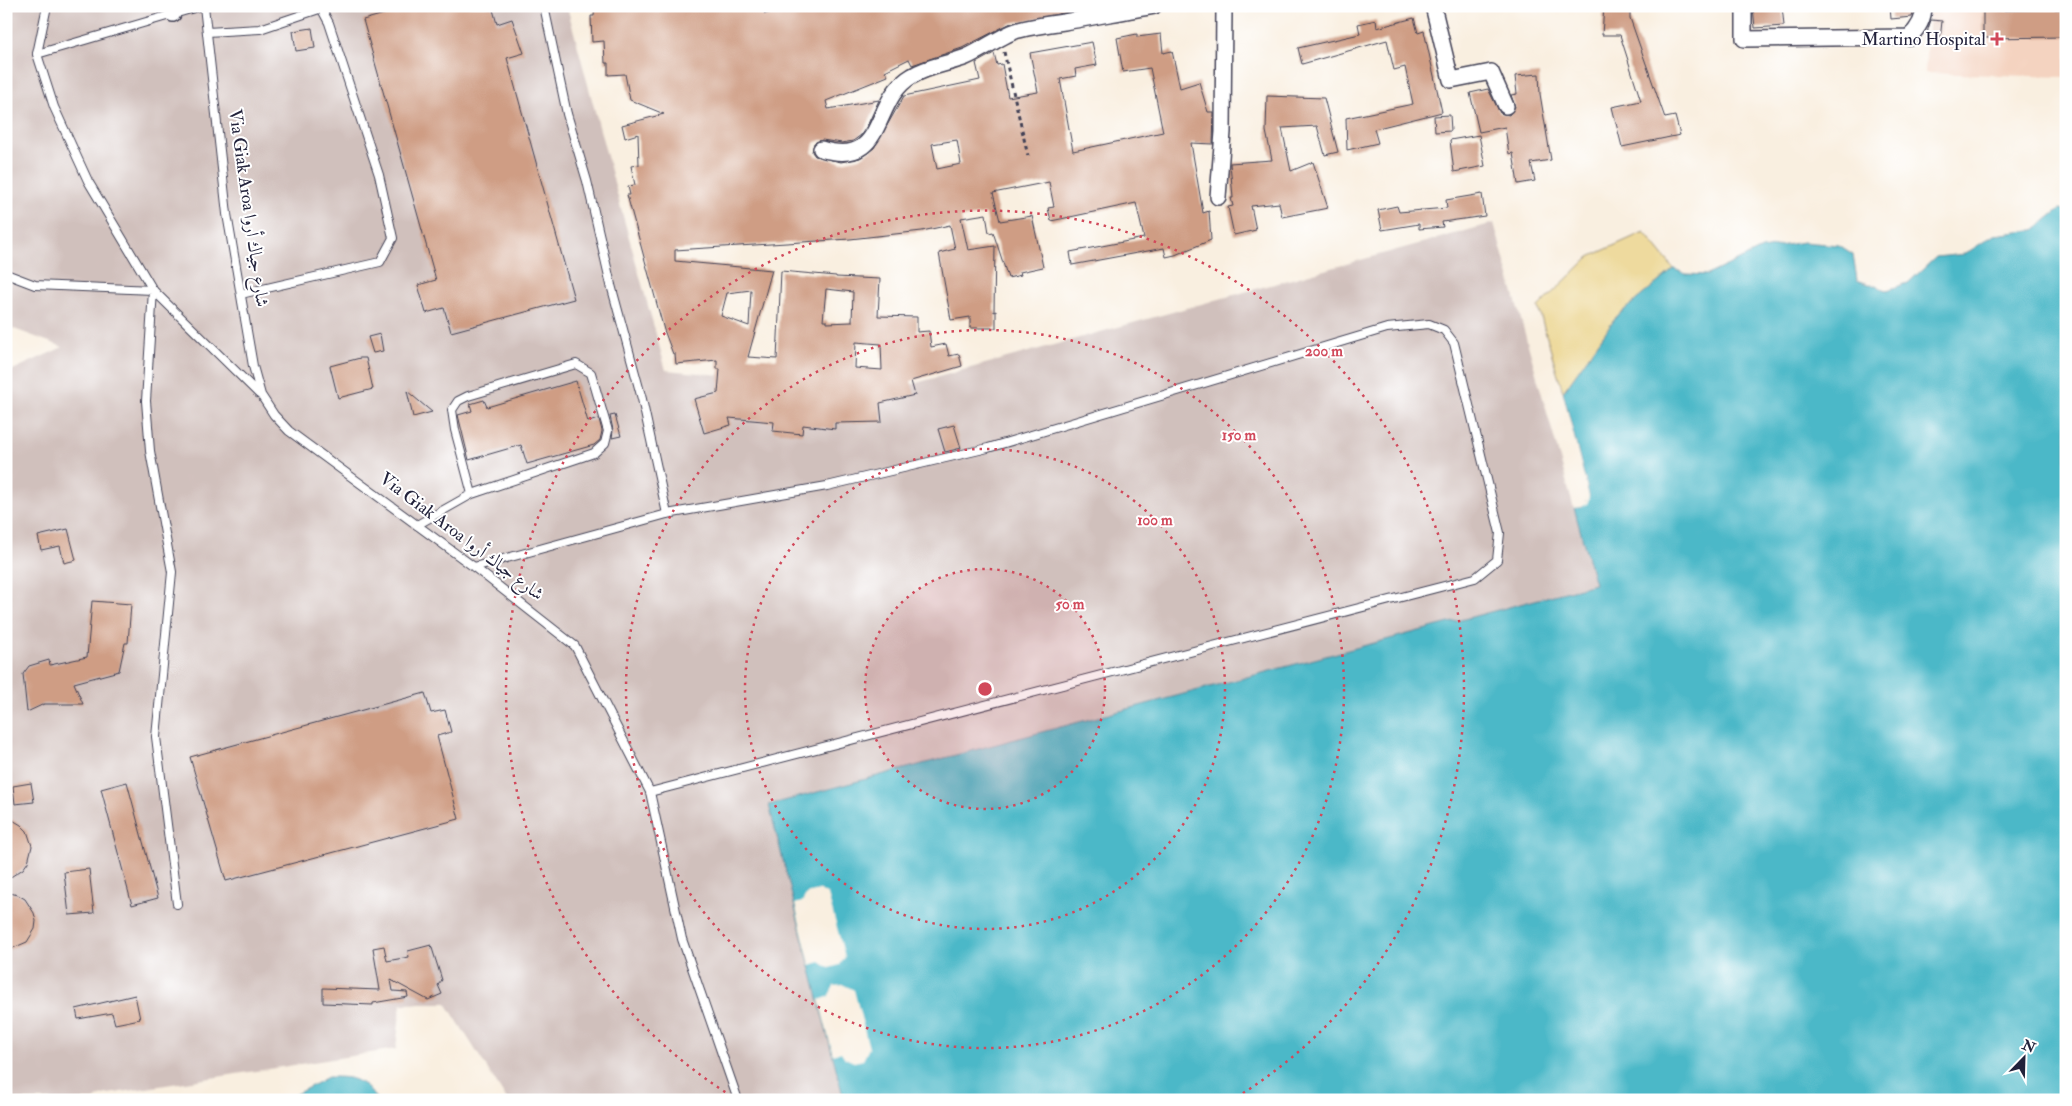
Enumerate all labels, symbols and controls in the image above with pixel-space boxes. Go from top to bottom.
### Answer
place label: Martino Hospital [1861,28,1986,51]
marker: Martino Hospital [1990,32,2004,46]
street label: Via Giak Aroa شارع جياك أروا [220,107,276,309]
text: 200 m [1305,342,1343,361]
text: 150 m [1222,426,1256,445]
street label: Via Giak Aroa شارع جياك أروا [373,466,550,608]
text: 100 m [1137,511,1173,530]
text: 50 m [1056,595,1085,614]
centre of rings [976,680,994,698]
north arrow [2000,1034,2050,1084]
text: N [2019,1036,2038,1057]

